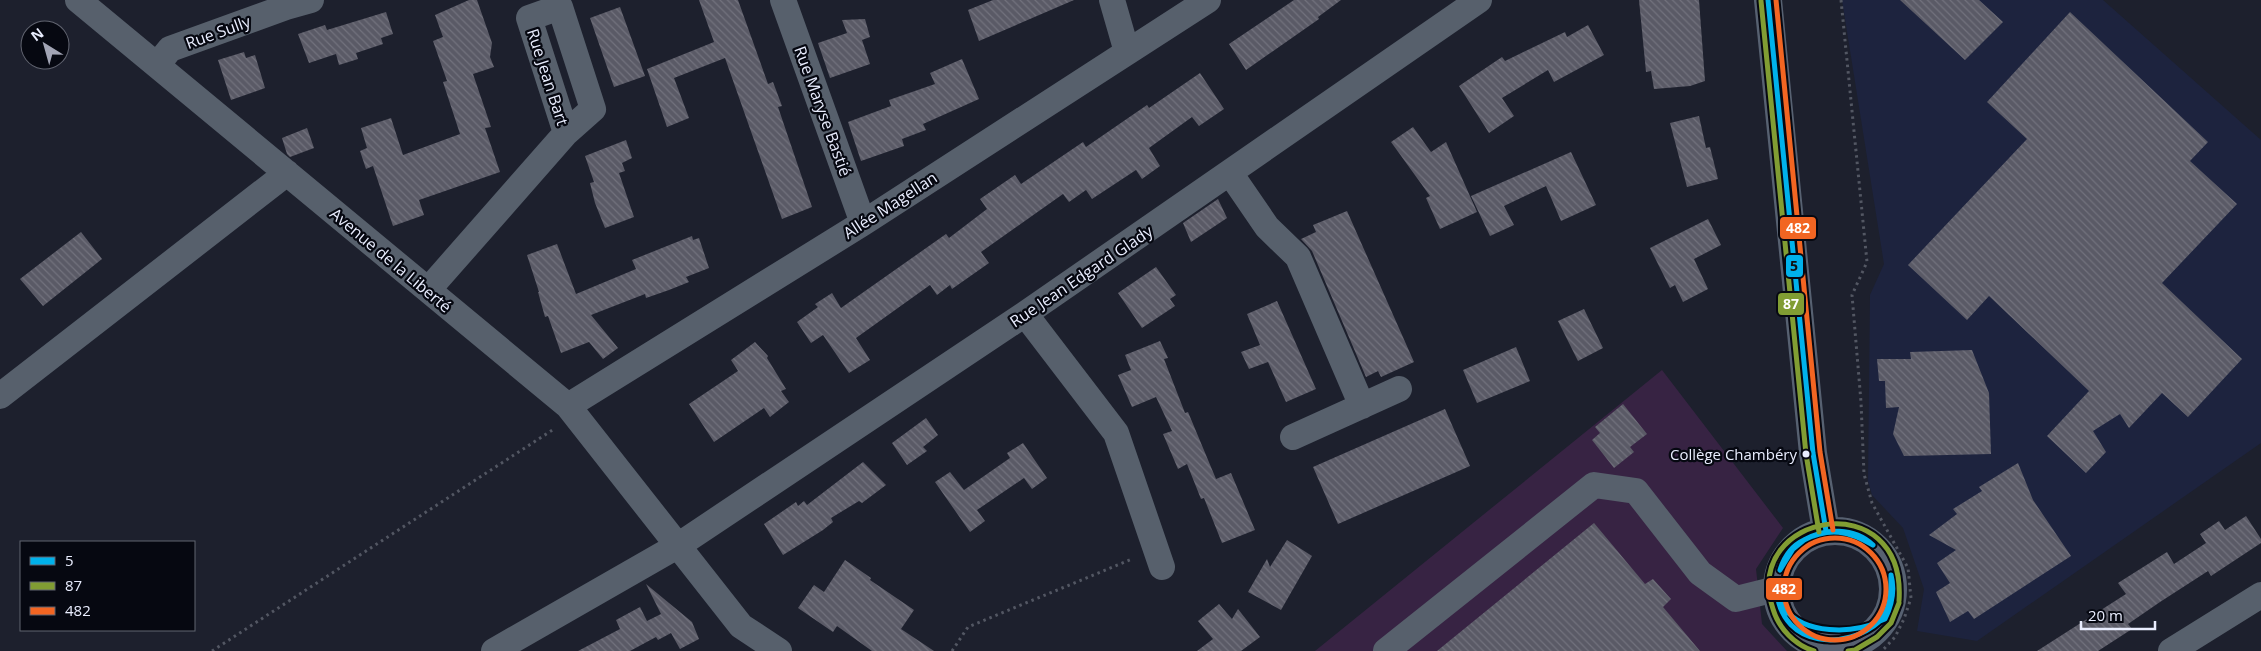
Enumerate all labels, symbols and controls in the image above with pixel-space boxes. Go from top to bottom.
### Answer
street label: Rue Sully [183,10,254,54]
north arrow [20,20,70,70]
text: N [27,23,47,45]
street label: Rue Jean Bart [522,26,574,128]
street label: Rue Maryse Bastié [789,43,857,179]
street label: Allée Magellan [839,166,941,244]
street label: Avenue de la Liberté [326,203,456,317]
line badge: 482 [1779,216,1817,240]
text: 482 [1786,218,1810,237]
street label: Rue Jean Edgard Glady [1005,219,1158,332]
line badge: 5 [1785,254,1804,278]
text: 5 [1790,256,1798,275]
line badge: 87 [1777,292,1805,316]
text: 87 [1783,294,1799,313]
place label: Collège Chambéry [1670,444,1797,464]
marker: Collège Chambéry [1801,449,1811,459]
legend [20,541,195,631]
text: 5 [65,550,74,570]
text: 87 [65,575,82,595]
line badge: 482 [1765,577,1803,601]
text: 482 [1772,579,1796,598]
scale bar [2081,598,2155,630]
text: 482 [65,600,91,620]
text: 20 m [2088,605,2123,625]

